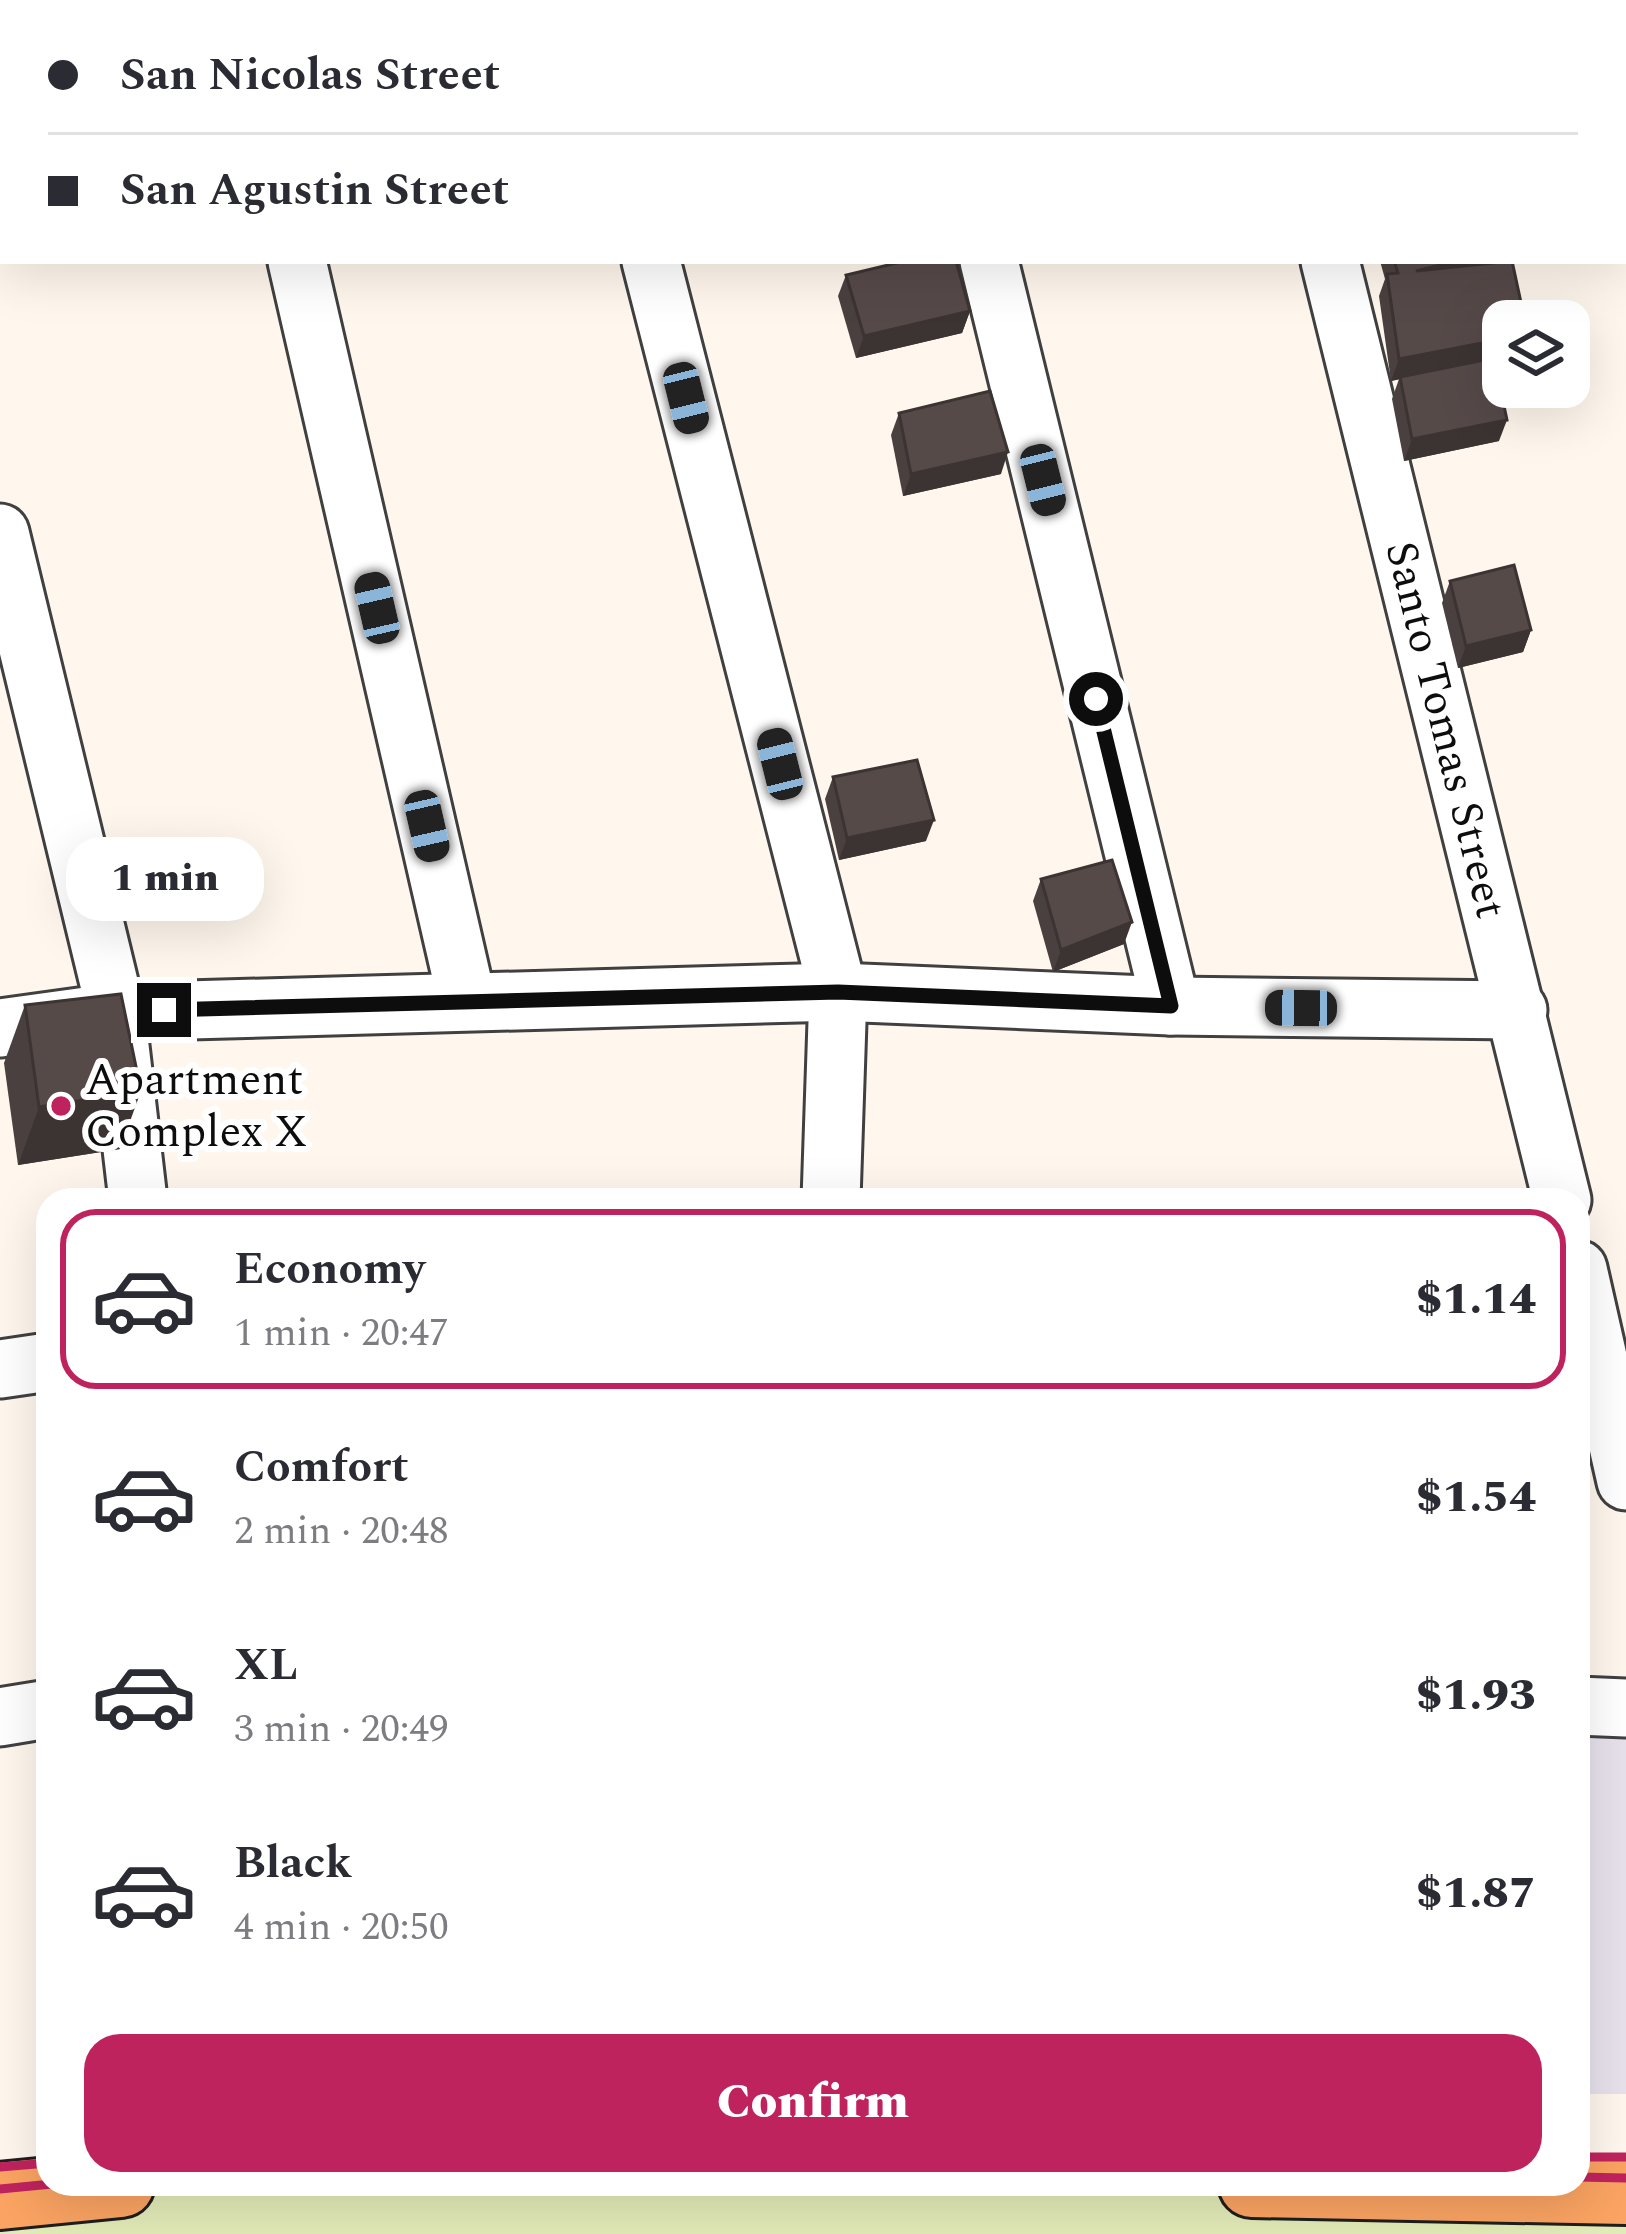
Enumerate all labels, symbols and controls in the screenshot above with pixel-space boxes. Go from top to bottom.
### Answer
text: San Nicolas Street [120,41,500,110]
text: San Agustin Street [120,156,509,225]
map controls [1482,300,1590,408]
button: layers [1482,300,1590,408]
car [660,359,712,437]
car [1017,441,1069,519]
street label: Santo Tomas Street [1366,534,1526,926]
car [351,569,403,647]
route start [1069,672,1123,726]
car [754,725,806,803]
car [401,787,453,865]
callout: 1 min [65,836,263,920]
text: 1 min [111,849,219,908]
route end [137,983,191,1037]
car [1265,989,1337,1027]
place label: Apartment Complex X [85,1046,308,1167]
marker: Apartment Complex X [48,1093,74,1119]
text: Economy [234,1235,425,1304]
icon: car [90,1245,198,1353]
text: $1.14 [1415,1265,1536,1334]
text: 1 min · 20:47 [234,1304,449,1363]
text: Comfort [234,1433,409,1502]
icon: car [90,1443,198,1551]
text: $1.54 [1415,1463,1536,1532]
text: 2 min · 20:48 [234,1502,449,1561]
text: XL [234,1631,298,1700]
icon: car [90,1641,198,1749]
text: $1.93 [1415,1661,1536,1730]
text: 3 min · 20:49 [234,1700,449,1759]
text: Black [234,1829,352,1898]
icon: car [90,1839,198,1947]
text: $1.87 [1415,1859,1536,1928]
text: 4 min · 20:50 [234,1898,449,1957]
button: Confirm [84,2034,1542,2172]

